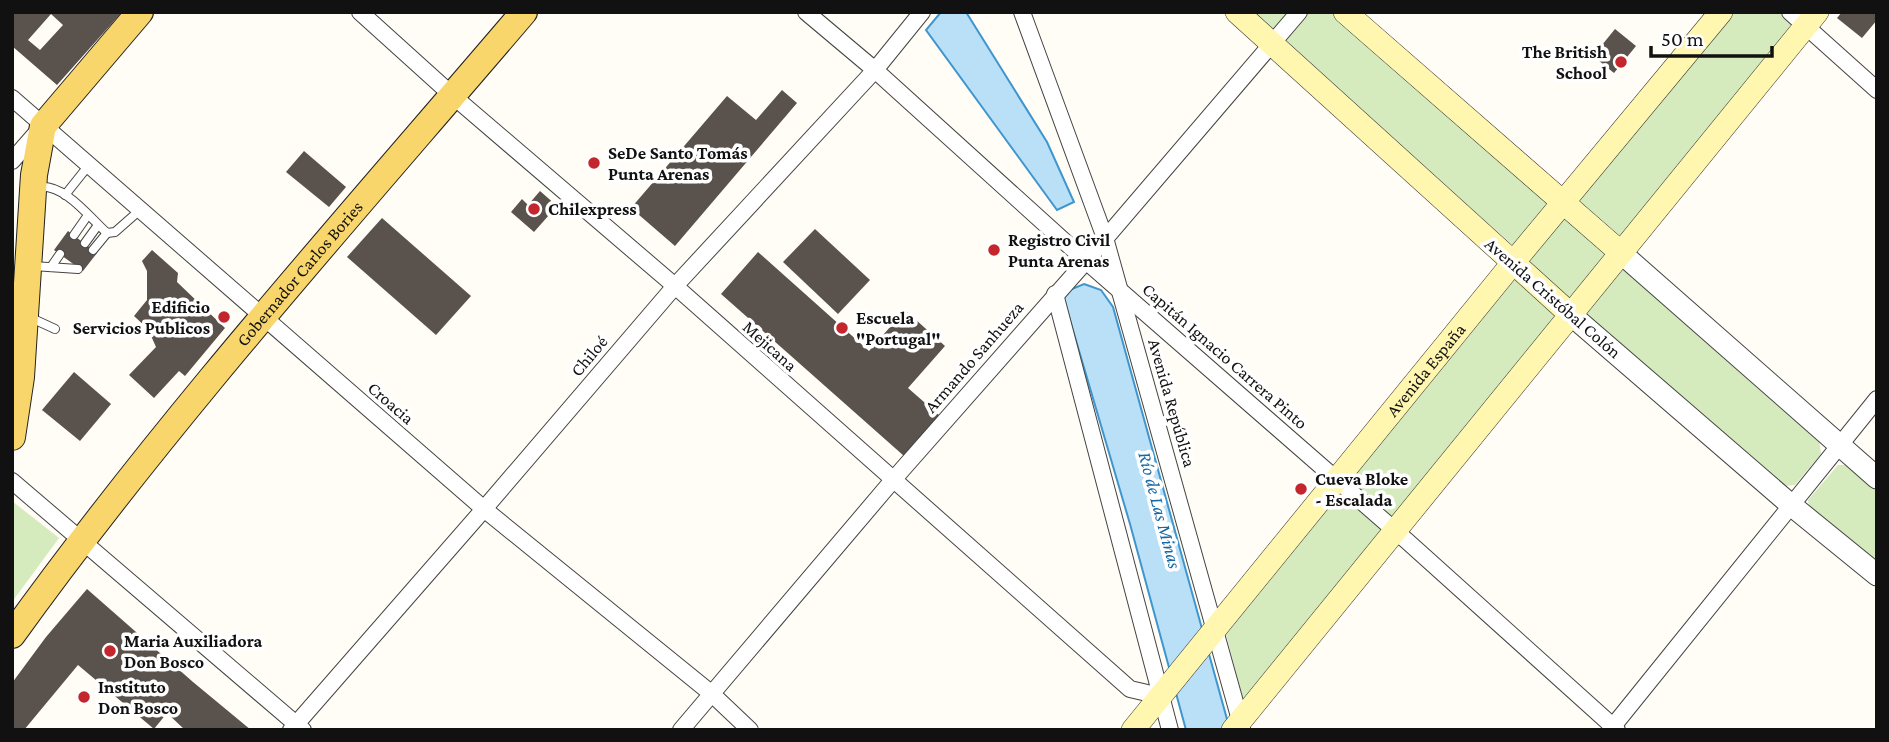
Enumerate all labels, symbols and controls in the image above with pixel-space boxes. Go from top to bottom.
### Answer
scale bar [1651,14,1772,58]
text: 50 m [1661,27,1704,51]
place label: The British School [1522,42,1608,83]
marker: The British School [1613,54,1629,70]
place label: SeDe Santo Tomás Punta Arenas [608,143,748,184]
marker: SeDe Santo Tomás Punta Arenas [586,155,602,171]
street label: Gobernador Carlos Bories [232,197,367,350]
place label: Chilexpress [548,199,637,219]
marker: Chilexpress [526,201,542,217]
place label: Registro Civil Punta Arenas [1008,230,1110,271]
street label: Avenida Cristóbal Colón [1481,234,1625,363]
marker: Registro Civil Punta Arenas [986,242,1002,258]
street label: Capitán Ignacio Carrera Pinto [1138,279,1312,433]
place label: Edificio Servicios Publicos [73,297,210,338]
street label: Armando Sanhueza [920,297,1028,417]
place label: Escuela "Portugal" [856,308,941,349]
marker: Edificio Servicios Publicos [216,309,232,325]
street label: Mejicana [738,317,801,376]
street label: Avenida España [1382,319,1470,421]
marker: Escuela "Portugal" [834,320,850,336]
street label: Chiloé [566,332,612,380]
street label: Avenida República [1144,337,1200,469]
street label: Croacia [364,378,418,428]
water label: Río de Las Minas [1134,449,1186,571]
place label: Cueva Bloke - Escalada [1315,469,1408,510]
marker: Cueva Bloke - Escalada [1293,481,1309,497]
place label: Maria Auxiliadora Don Bosco [124,631,262,672]
marker: Maria Auxiliadora Don Bosco [102,643,118,659]
place label: Instituto Don Bosco [98,677,178,718]
marker: Instituto Don Bosco [76,689,92,705]

